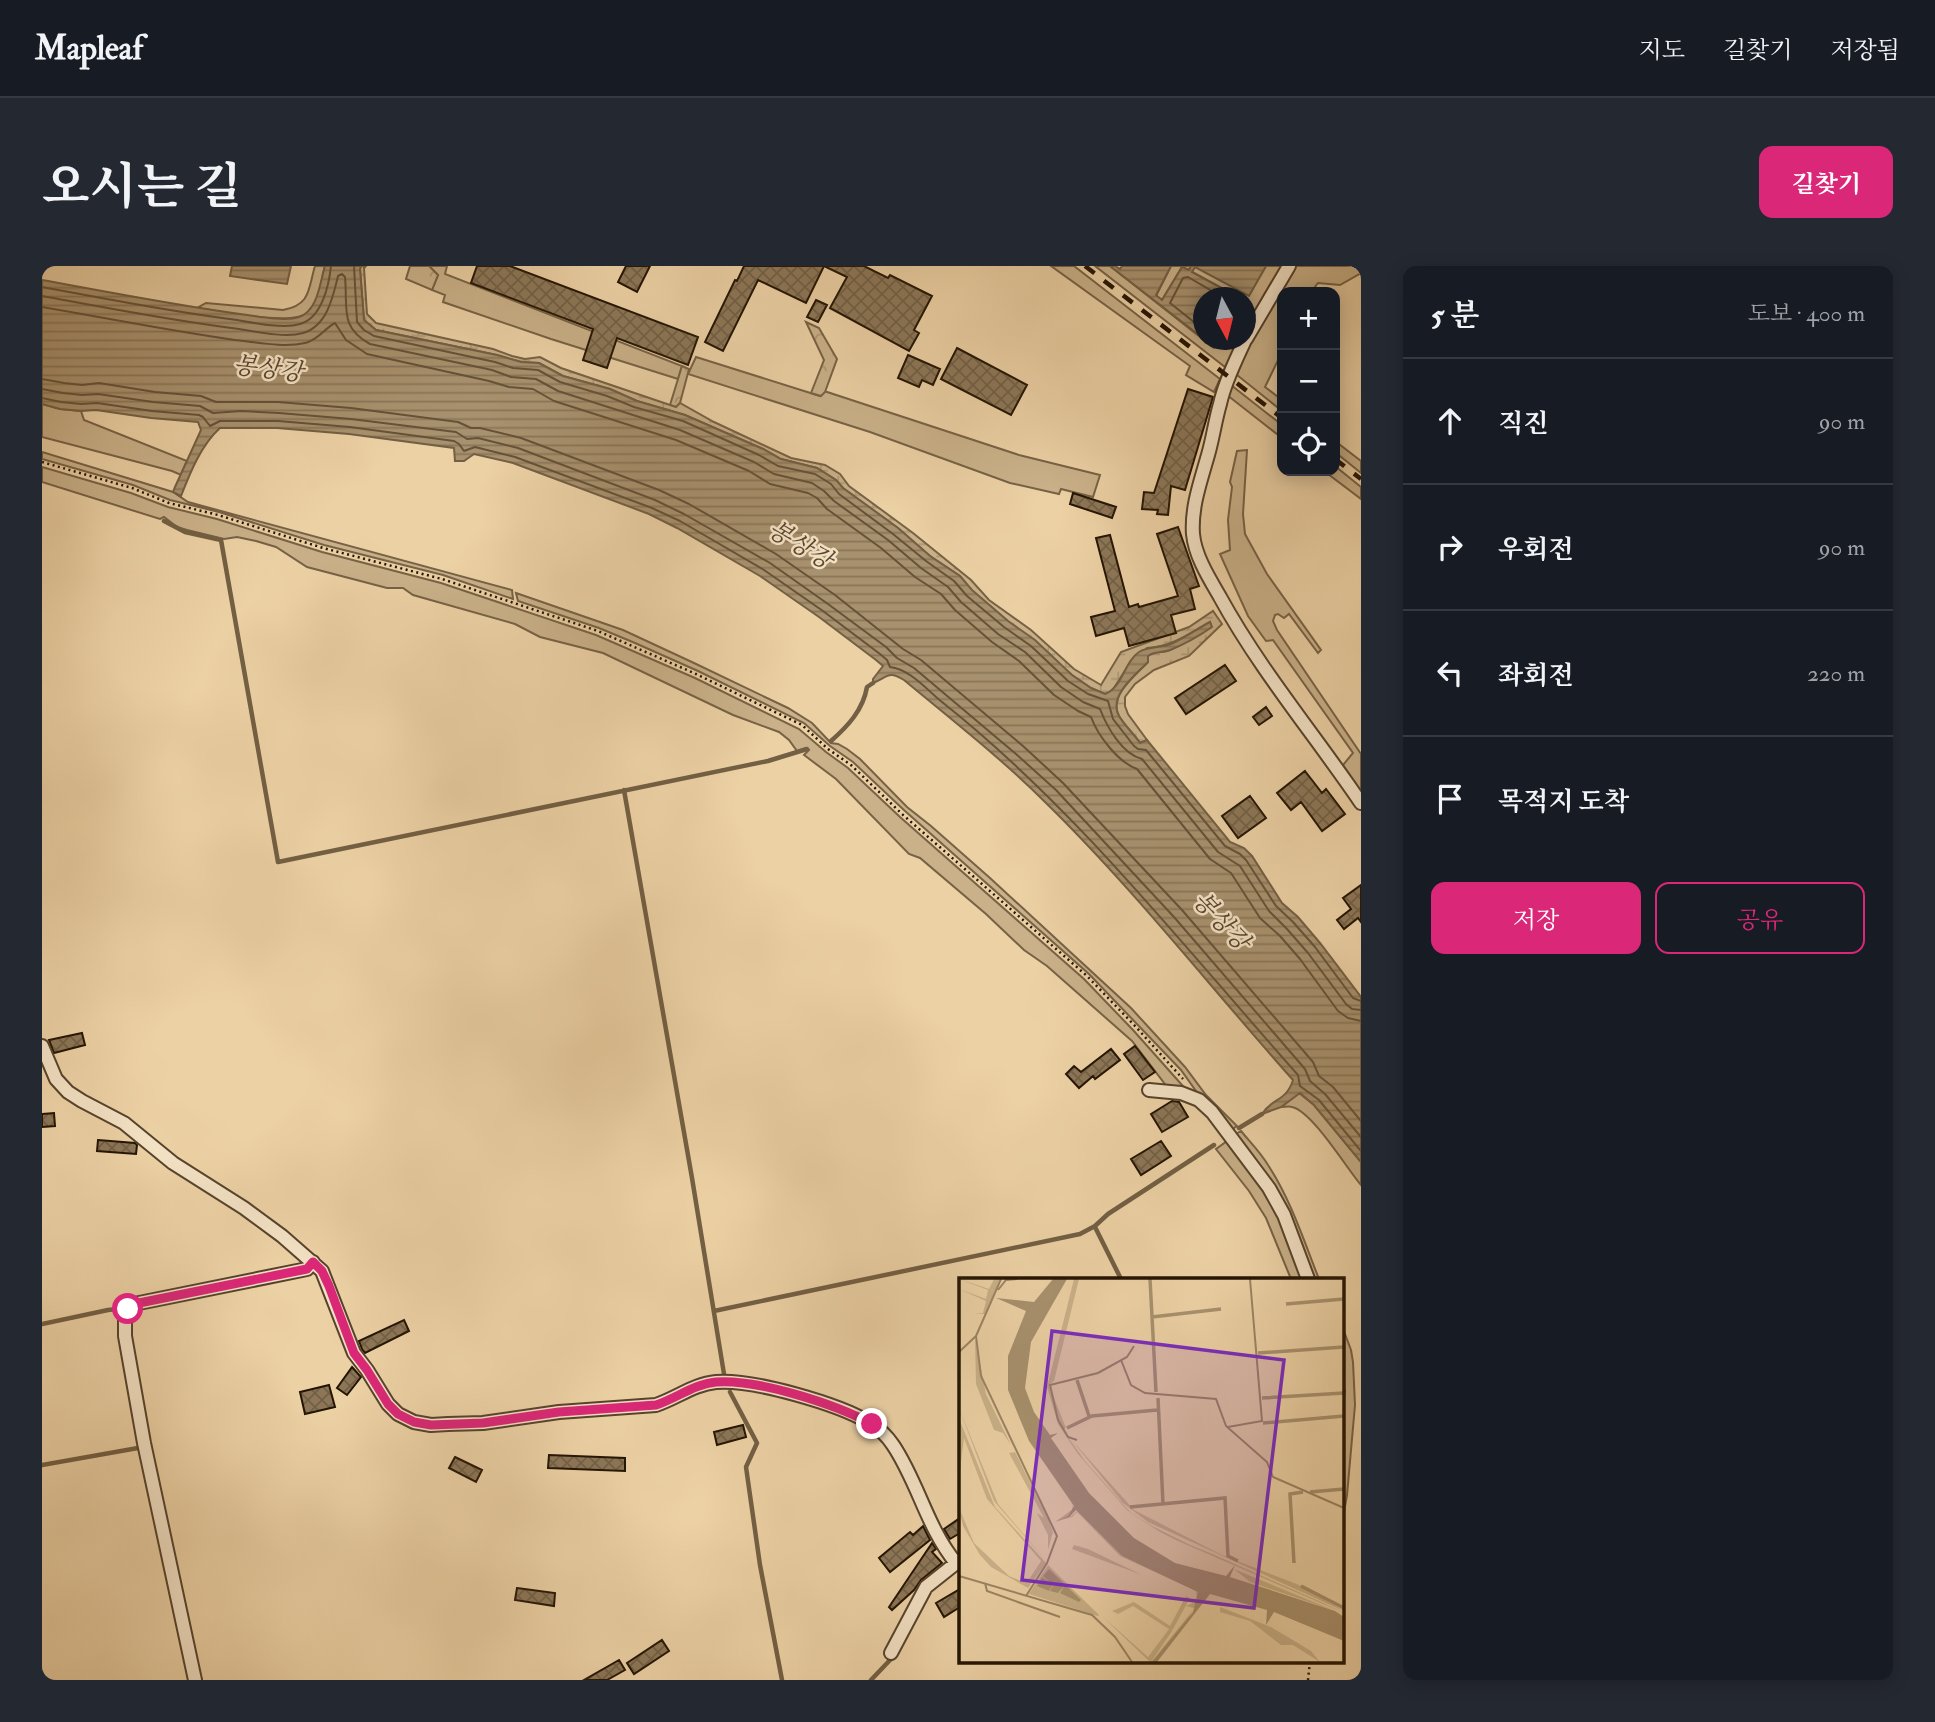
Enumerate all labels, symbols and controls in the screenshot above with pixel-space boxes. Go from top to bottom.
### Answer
text: Mapleaf [35,28,143,69]
text: 지도 [1639,35,1685,66]
text: 길찾기 [1723,35,1792,66]
text: 저장됨 [1830,35,1900,66]
button: 길찾기 [1759,146,1893,218]
text: 오시는 길 [42,157,242,218]
north arrow [1193,287,1256,350]
map controls [1277,287,1340,476]
button: + [1277,287,1340,350]
text: 5 분 [1431,297,1479,334]
text: 도보 · 400 m [1748,299,1865,328]
water label: 봉상강 [232,349,308,389]
button: − [1277,350,1340,413]
icon: ahead [1431,402,1469,440]
text: 90 m [1819,407,1865,436]
text: 직진 [1498,408,1548,440]
button: locate [1277,413,1340,476]
water label: 봉상강 [762,514,841,578]
icon: right [1431,528,1469,566]
text: 90 m [1819,533,1865,562]
text: 우회전 [1498,534,1573,566]
icon: left [1431,654,1469,692]
text: 220 m [1807,659,1865,688]
text: 좌회전 [1498,660,1573,692]
icon: arrive [1431,780,1469,818]
text: 목적지 도착 [1498,786,1629,818]
button: 저장 [1431,882,1641,954]
button: 공유 [1655,882,1865,954]
water label: 봉상강 [1186,885,1259,960]
inset map [959,1278,1344,1662]
route start [112,1293,143,1324]
route end [856,1408,887,1439]

